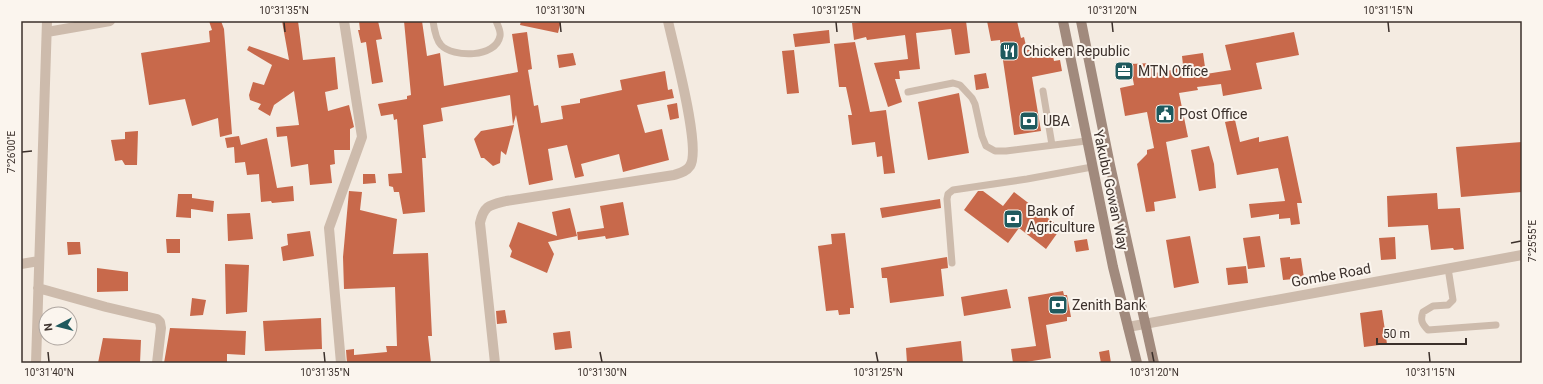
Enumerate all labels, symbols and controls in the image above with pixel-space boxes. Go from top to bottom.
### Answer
text: 10°31'35"N [259,5,309,16]
text: 10°31'30"N [535,5,585,16]
text: 10°31'25"N [811,5,861,16]
text: 10°31'20"N [1087,5,1137,16]
text: 10°31'15"N [1363,5,1413,16]
restaurant icon: Chicken Republic [998,40,1020,62]
place label: Chicken Republic [1023,43,1130,59]
office icon: MTN Office [1113,60,1135,82]
place label: MTN Office [1138,63,1208,79]
public building icon: Post Office [1154,103,1176,125]
place label: Post Office [1179,106,1247,122]
bank icon: UBA [1018,110,1040,132]
place label: UBA [1043,113,1070,129]
street label: Yakubu Gowan Way [1090,128,1132,252]
text: 7°26'00"E [6,130,17,173]
place label: Bank of Agriculture [1027,203,1095,235]
bank icon: Bank of Agriculture [1002,208,1024,230]
text: 7°25'55"E [1527,219,1538,262]
street label: Gombe Road [1290,260,1372,290]
bank icon: Zenith Bank [1047,294,1069,316]
place label: Zenith Bank [1072,297,1147,313]
north arrow [38,306,78,346]
scale bar [1377,320,1466,346]
text: N [42,322,55,332]
text: 50 m [1383,327,1410,341]
text: 10°31'40"N [24,367,74,378]
text: 10°31'35"N [300,367,350,378]
text: 10°31'30"N [577,367,627,378]
text: 10°31'25"N [853,367,903,378]
text: 10°31'20"N [1129,367,1179,378]
text: 10°31'15"N [1405,367,1455,378]

